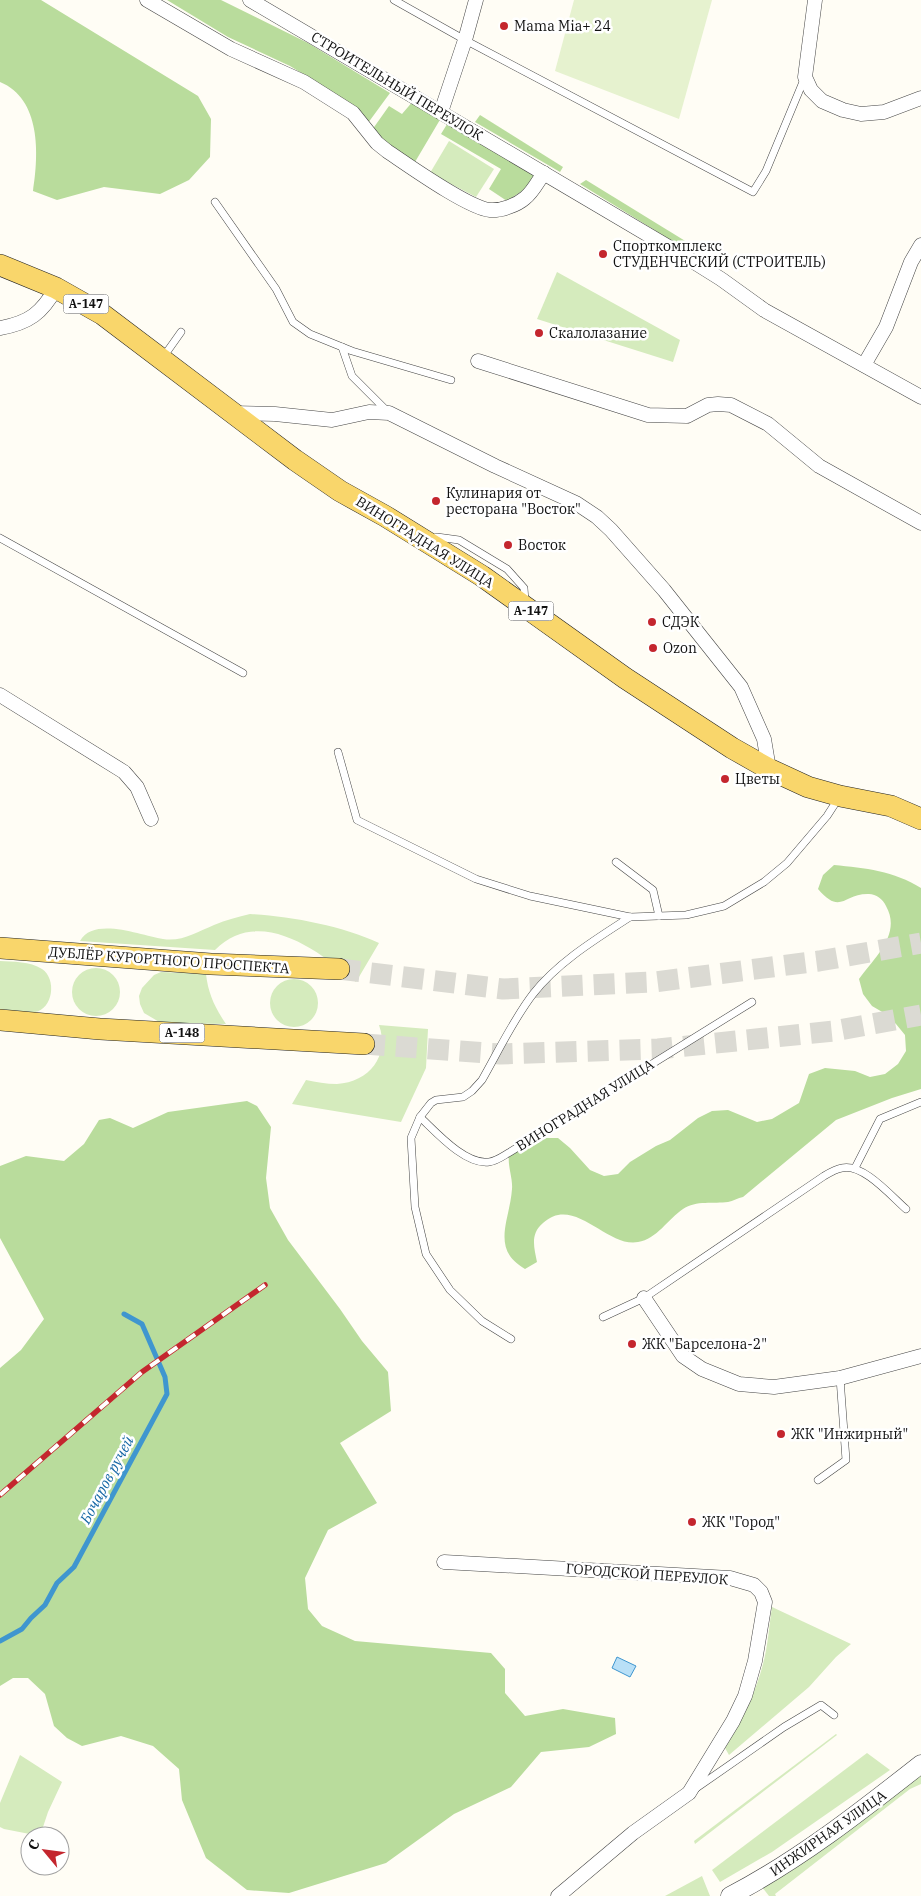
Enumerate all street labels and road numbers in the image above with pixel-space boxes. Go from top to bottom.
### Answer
street label: СТРОИТЕЛЬНЫЙ ПЕРЕУЛОК [308,28,486,145]
road number: А-147 [64,294,108,314]
street label: ВИНОГРАДНАЯ УЛИЦА [353,492,498,592]
road number: А-147 [508,602,554,620]
street label: ДУБЛЁР КУРОРТНОГО ПРОСПЕКТА [48,943,290,977]
road number: А-148 [160,1024,204,1042]
street label: ВИНОГРАДНАЯ УЛИЦА [513,1055,658,1155]
street label: ГОРОДСКОЙ ПЕРЕУЛОК [565,1559,729,1589]
street label: ИНЖИРНАЯ УЛИЦА [766,1786,890,1880]

